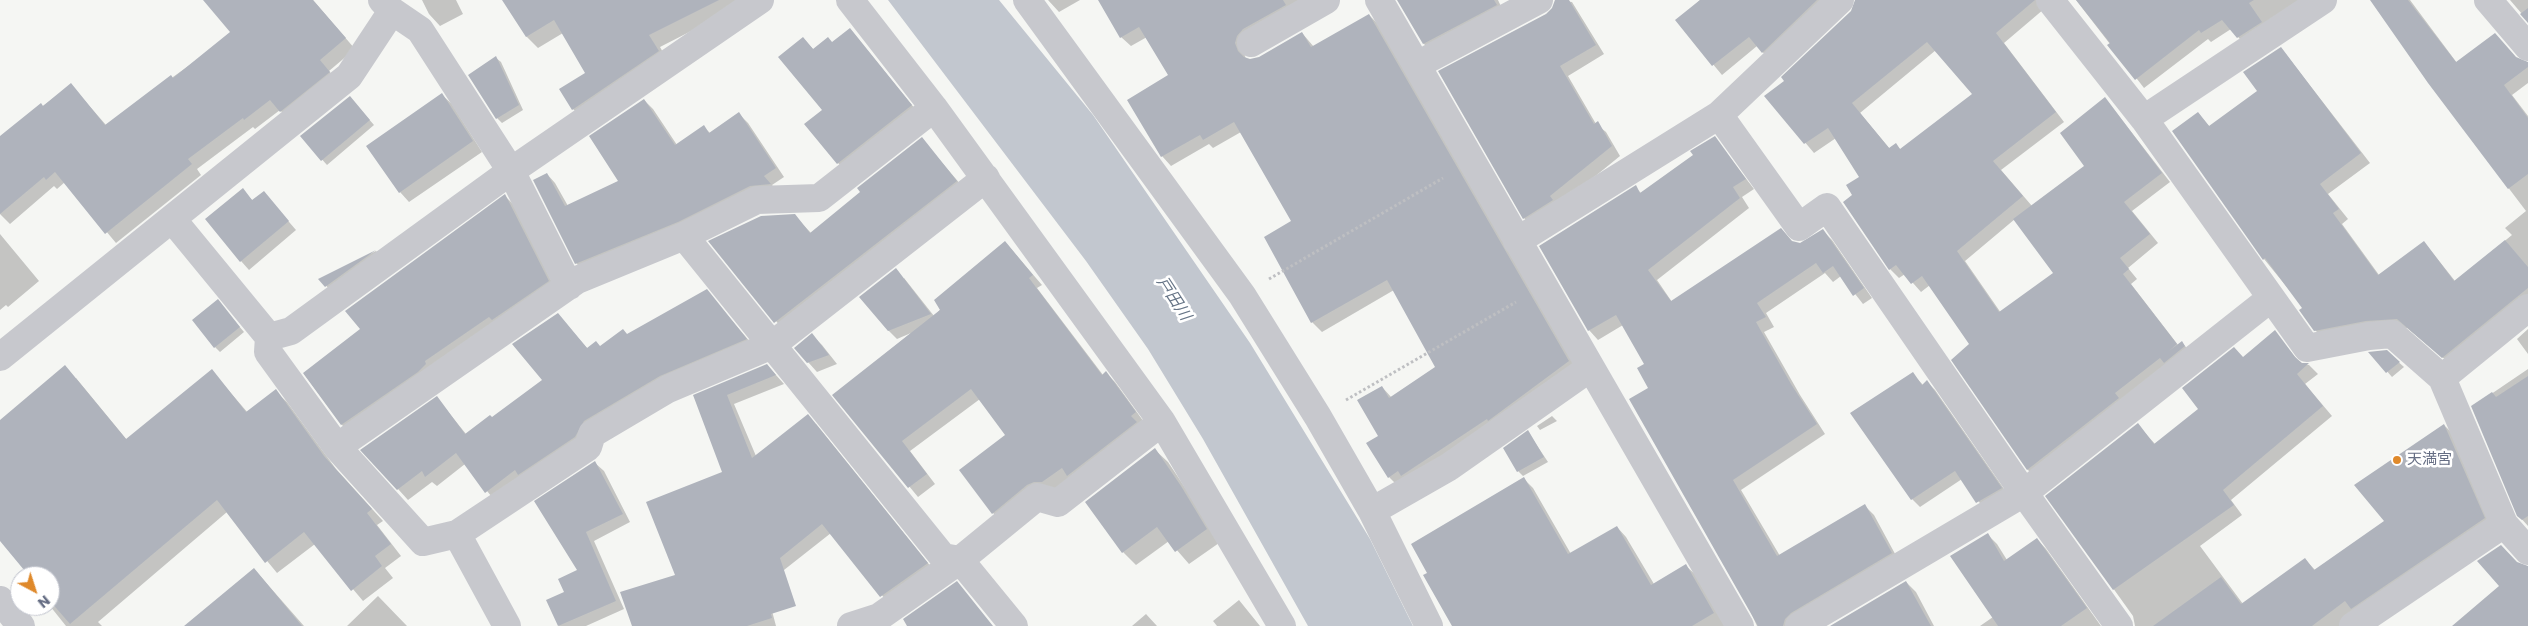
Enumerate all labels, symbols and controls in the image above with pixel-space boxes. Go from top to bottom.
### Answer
water label: 戸田川 [1152,274,1194,324]
place label: 天満宮 [2407,451,2452,469]
marker: 天満宮 [2391,454,2403,466]
north arrow [10,566,60,616]
text: N [34,591,54,613]

